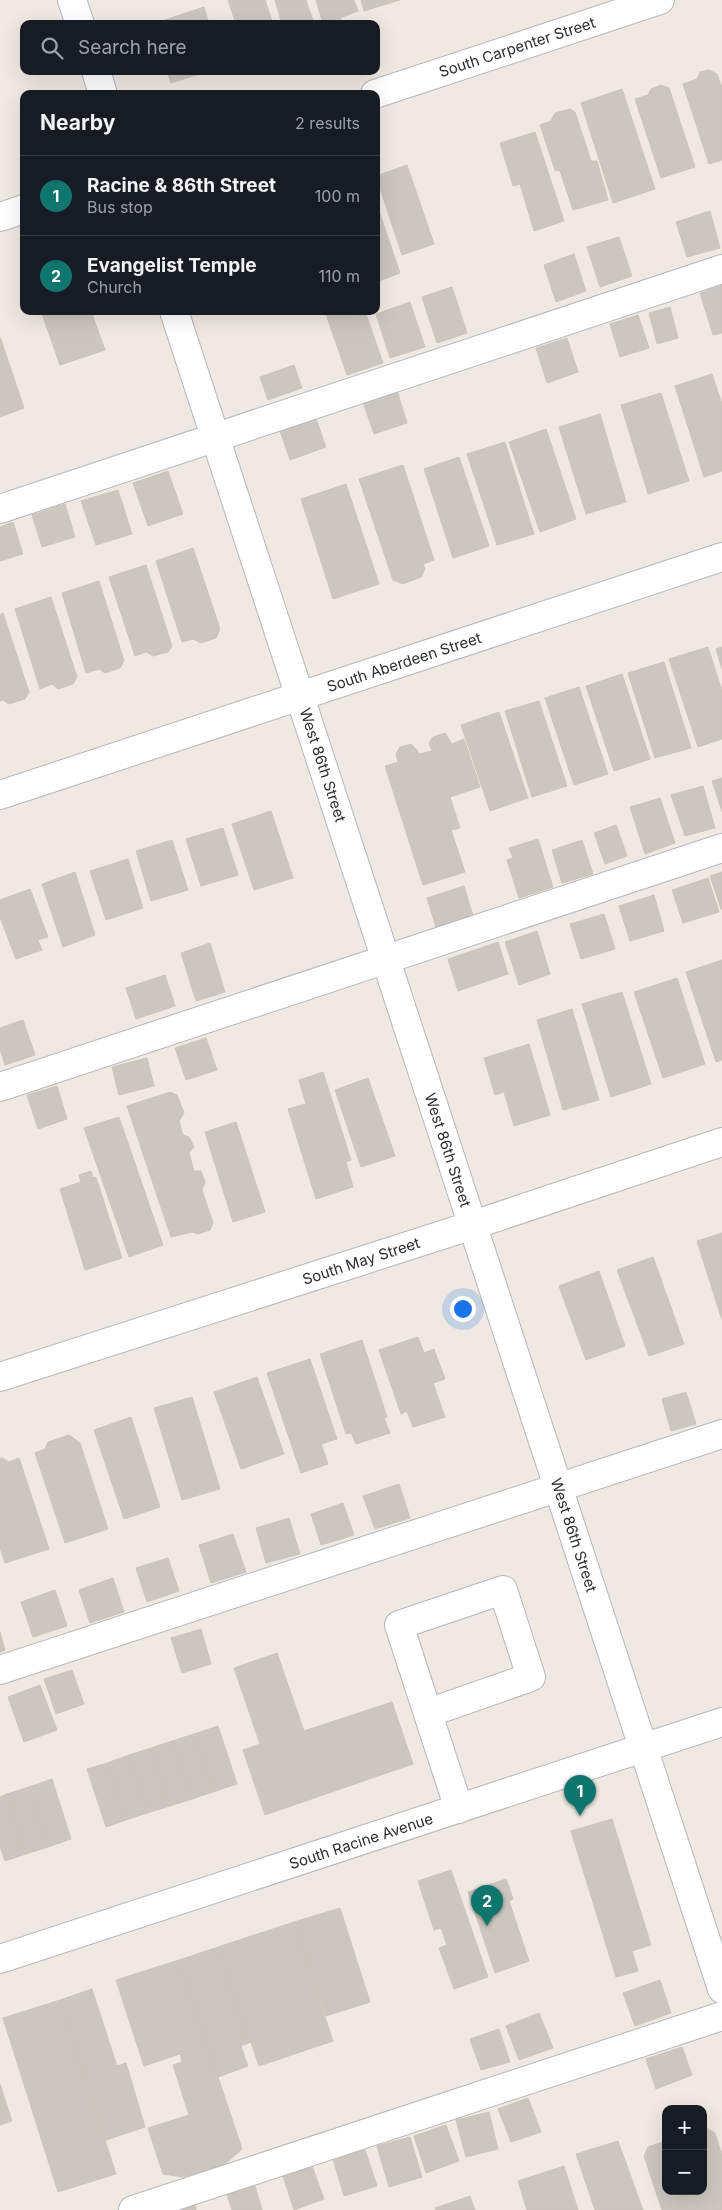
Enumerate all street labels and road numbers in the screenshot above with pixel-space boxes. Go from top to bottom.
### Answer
street label: South Carpenter Street [436,13,598,81]
street label: South Aberdeen Street [324,628,484,696]
street label: West 86th Street [296,706,350,824]
street label: West 86th Street [421,1091,475,1209]
street label: South May Street [300,1233,422,1289]
street label: West 86th Street [547,1476,601,1594]
street label: South Racine Avenue [287,1809,435,1873]

